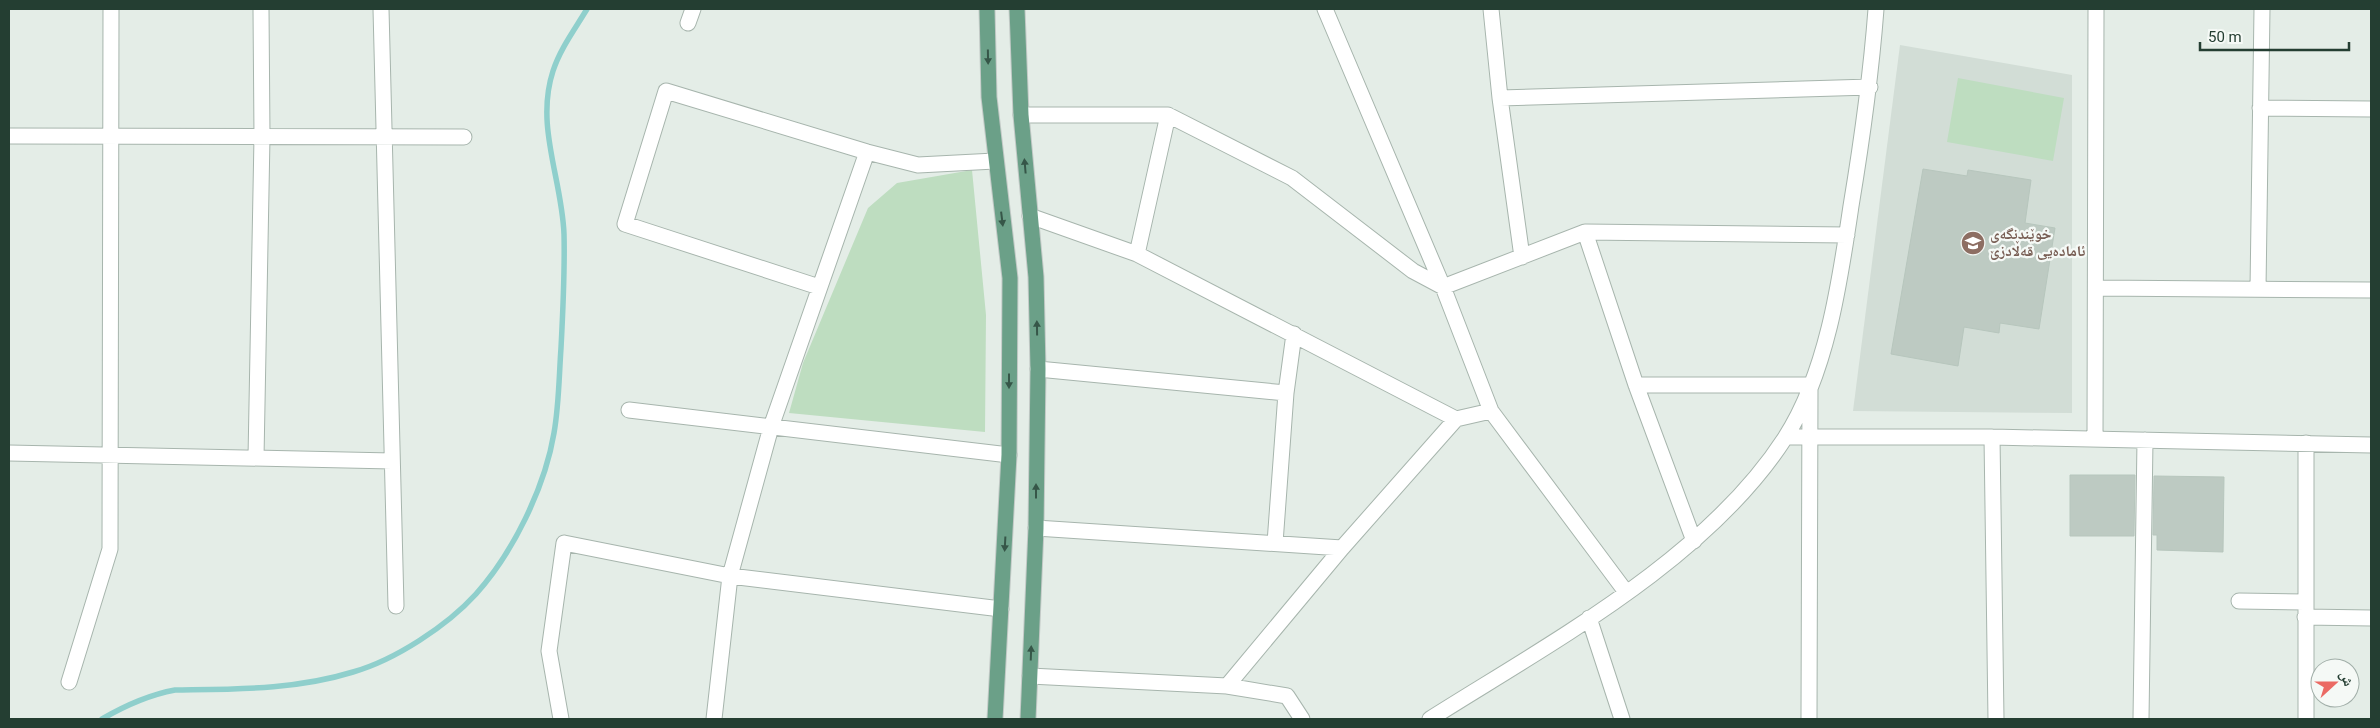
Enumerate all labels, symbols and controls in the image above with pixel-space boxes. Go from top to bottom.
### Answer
scale bar [2200,20,2349,52]
text: 50 m [2208,28,2242,46]
one-way arrow [984,50,992,66]
one-way arrow [1021,158,1029,174]
one-way arrow [999,212,1007,228]
place label: خوێندنگەی ئامادەیی قەڵادزێ [1990,225,2085,260]
school or university icon: خوێندنگەی ئامادەیی قەڵادزێ [1960,230,1986,256]
one-way arrow [1033,320,1041,336]
one-way arrow [1005,374,1013,390]
one-way arrow [1032,482,1040,498]
one-way arrow [1000,536,1008,552]
one-way arrow [1027,645,1035,661]
north arrow [2310,658,2360,708]
text: ش [2336,669,2357,689]

